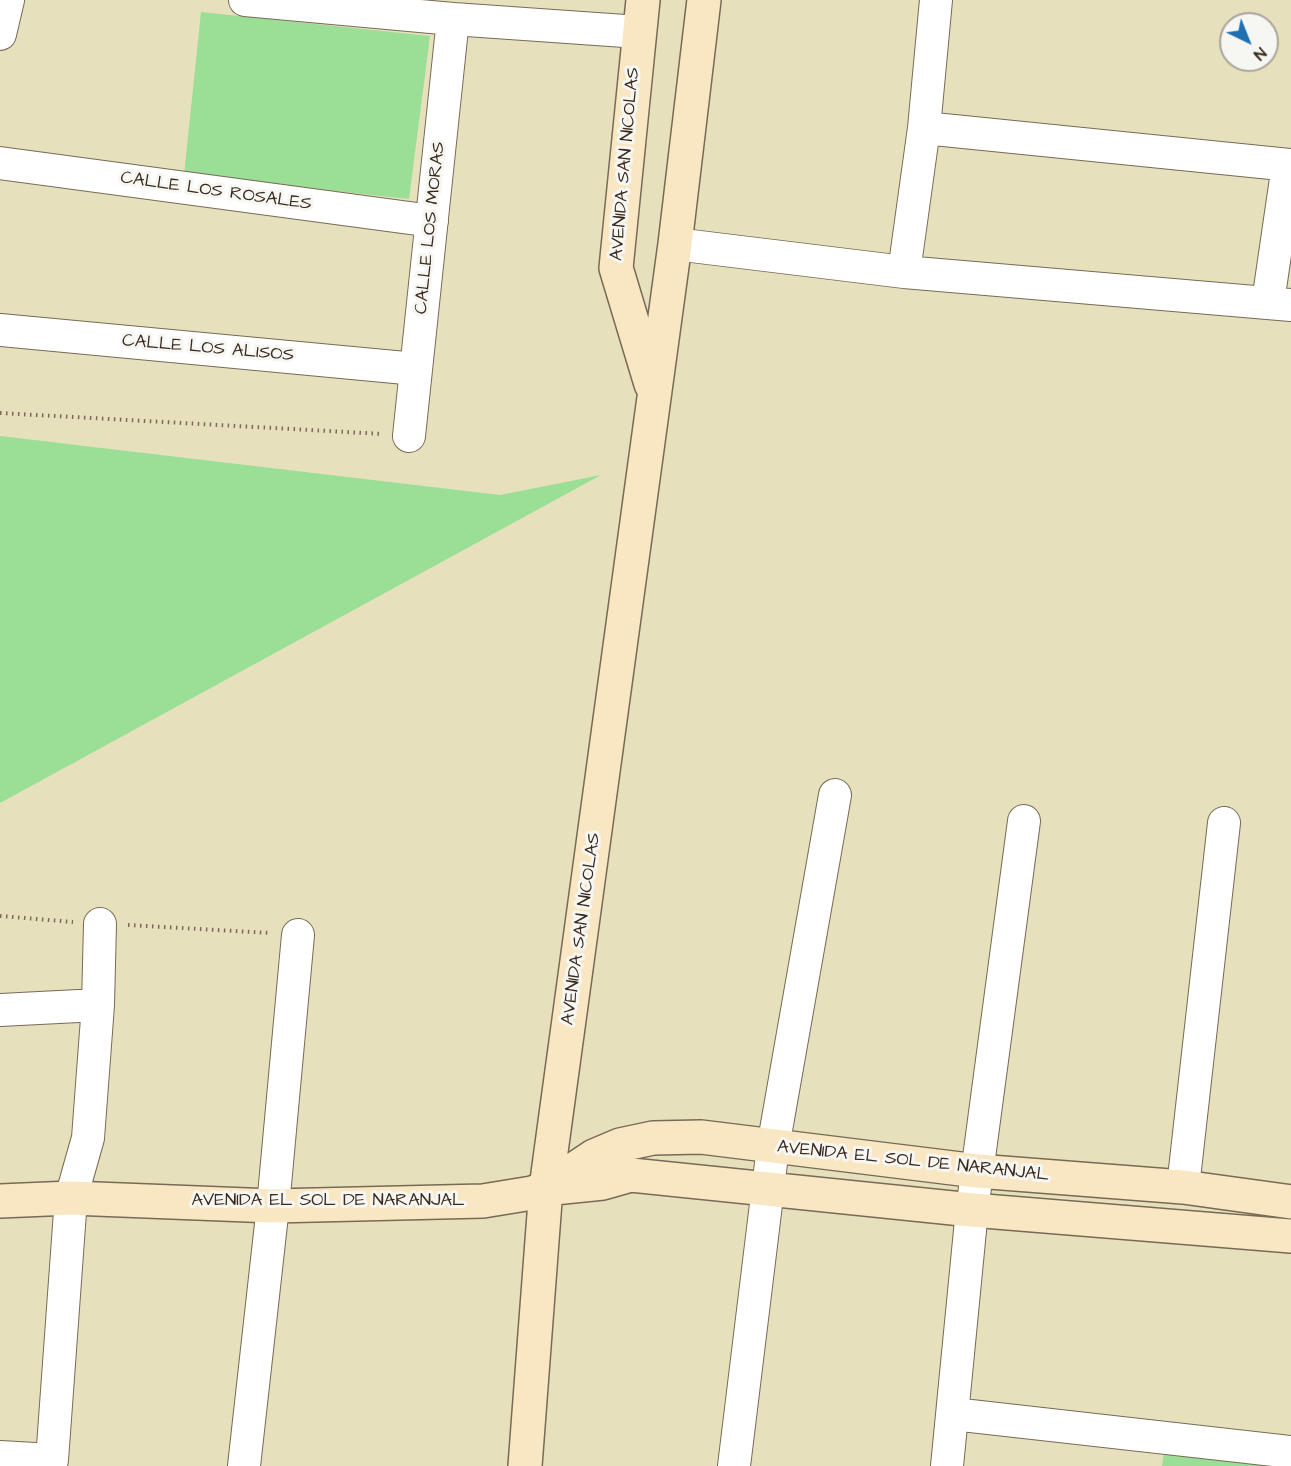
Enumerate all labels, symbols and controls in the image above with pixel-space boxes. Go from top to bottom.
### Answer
north arrow [1219,12,1279,72]
text: N [1249,42,1271,65]
street label: AVENIDA SAN NICOLAS [607,67,645,261]
street label: CALLE LOS MORAS [411,141,451,315]
street label: CALLE LOS ROSALES [119,168,313,216]
street label: CALLE LOS ALISOS [121,331,295,367]
street label: AVENIDA SAN NICOLAS [558,832,606,1026]
street label: AVENIDA EL SOL DE NARANJAL [776,1137,1050,1187]
street label: AVENIDA EL SOL DE NARANJAL [191,1190,465,1212]

